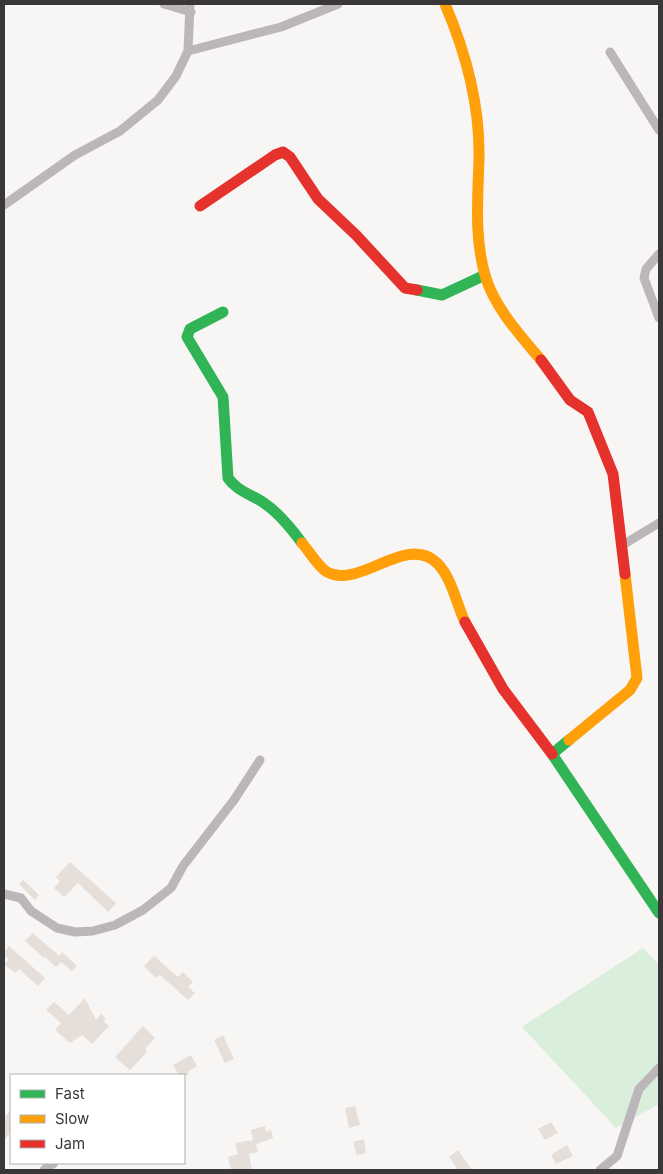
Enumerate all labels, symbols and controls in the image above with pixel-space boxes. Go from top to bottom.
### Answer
legend [10,1074,185,1164]
text: Fast [55,1084,85,1103]
text: Slow [55,1109,89,1128]
text: Jam [55,1134,85,1153]

